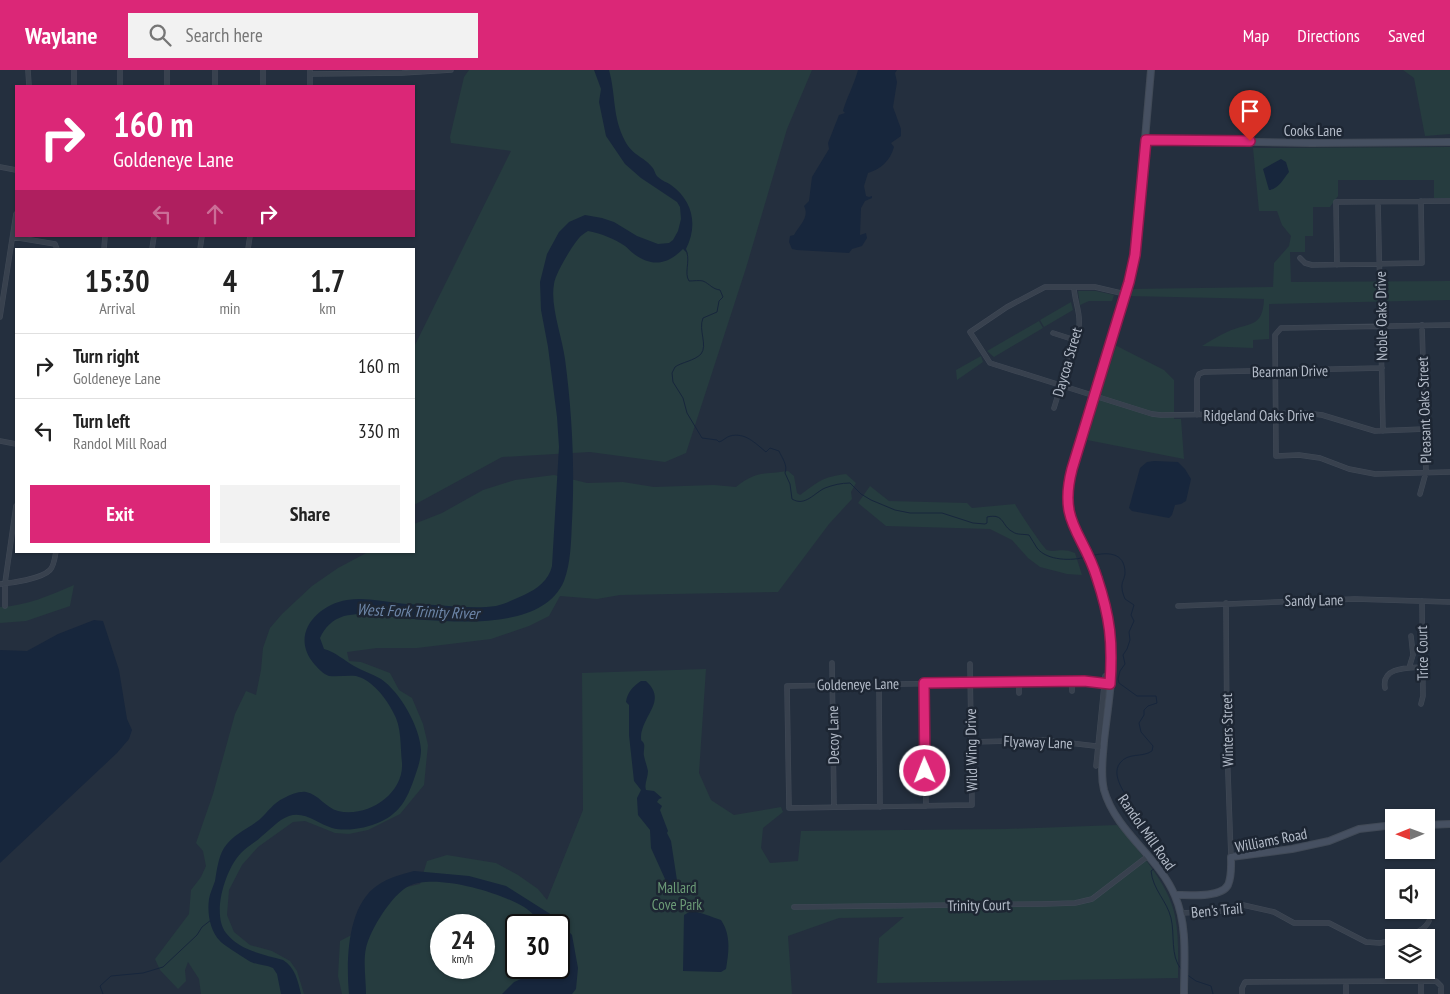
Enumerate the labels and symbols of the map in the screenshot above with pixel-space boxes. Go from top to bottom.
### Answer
pin [1229,90,1271,141]
street label: Cooks Lane [1284,121,1342,140]
street label: Noble Oaks Drive [1371,271,1391,361]
street label: Daycoa Street [1048,325,1086,399]
street label: Pleasant Oaks Street [1413,356,1435,464]
street label: Bearman Drive [1252,361,1328,381]
street label: Ridgeland Oaks Drive [1204,406,1314,425]
street label: Sandy Lane [1284,590,1344,610]
water label: West Fork Trinity River [356,599,482,623]
street label: Trice Court [1412,625,1432,681]
street label: Goldeneye Lane [817,674,899,694]
street label: Winters Street [1217,693,1237,767]
street label: Decoy Lane [823,706,843,764]
street label: Wild Wing Drive [961,708,981,792]
street label: Flyaway Lane [1003,731,1073,753]
position arrow [898,744,950,796]
street label: Randol Mill Road [1114,791,1180,873]
north arrow [1385,809,1435,859]
street label: Williams Road [1233,824,1309,856]
park label: Mallard Cove Park [652,878,702,914]
street label: Trinity Court [947,895,1011,915]
street label: Ben's Trail [1190,898,1244,922]
speed limit sign: 30 [505,914,570,979]

